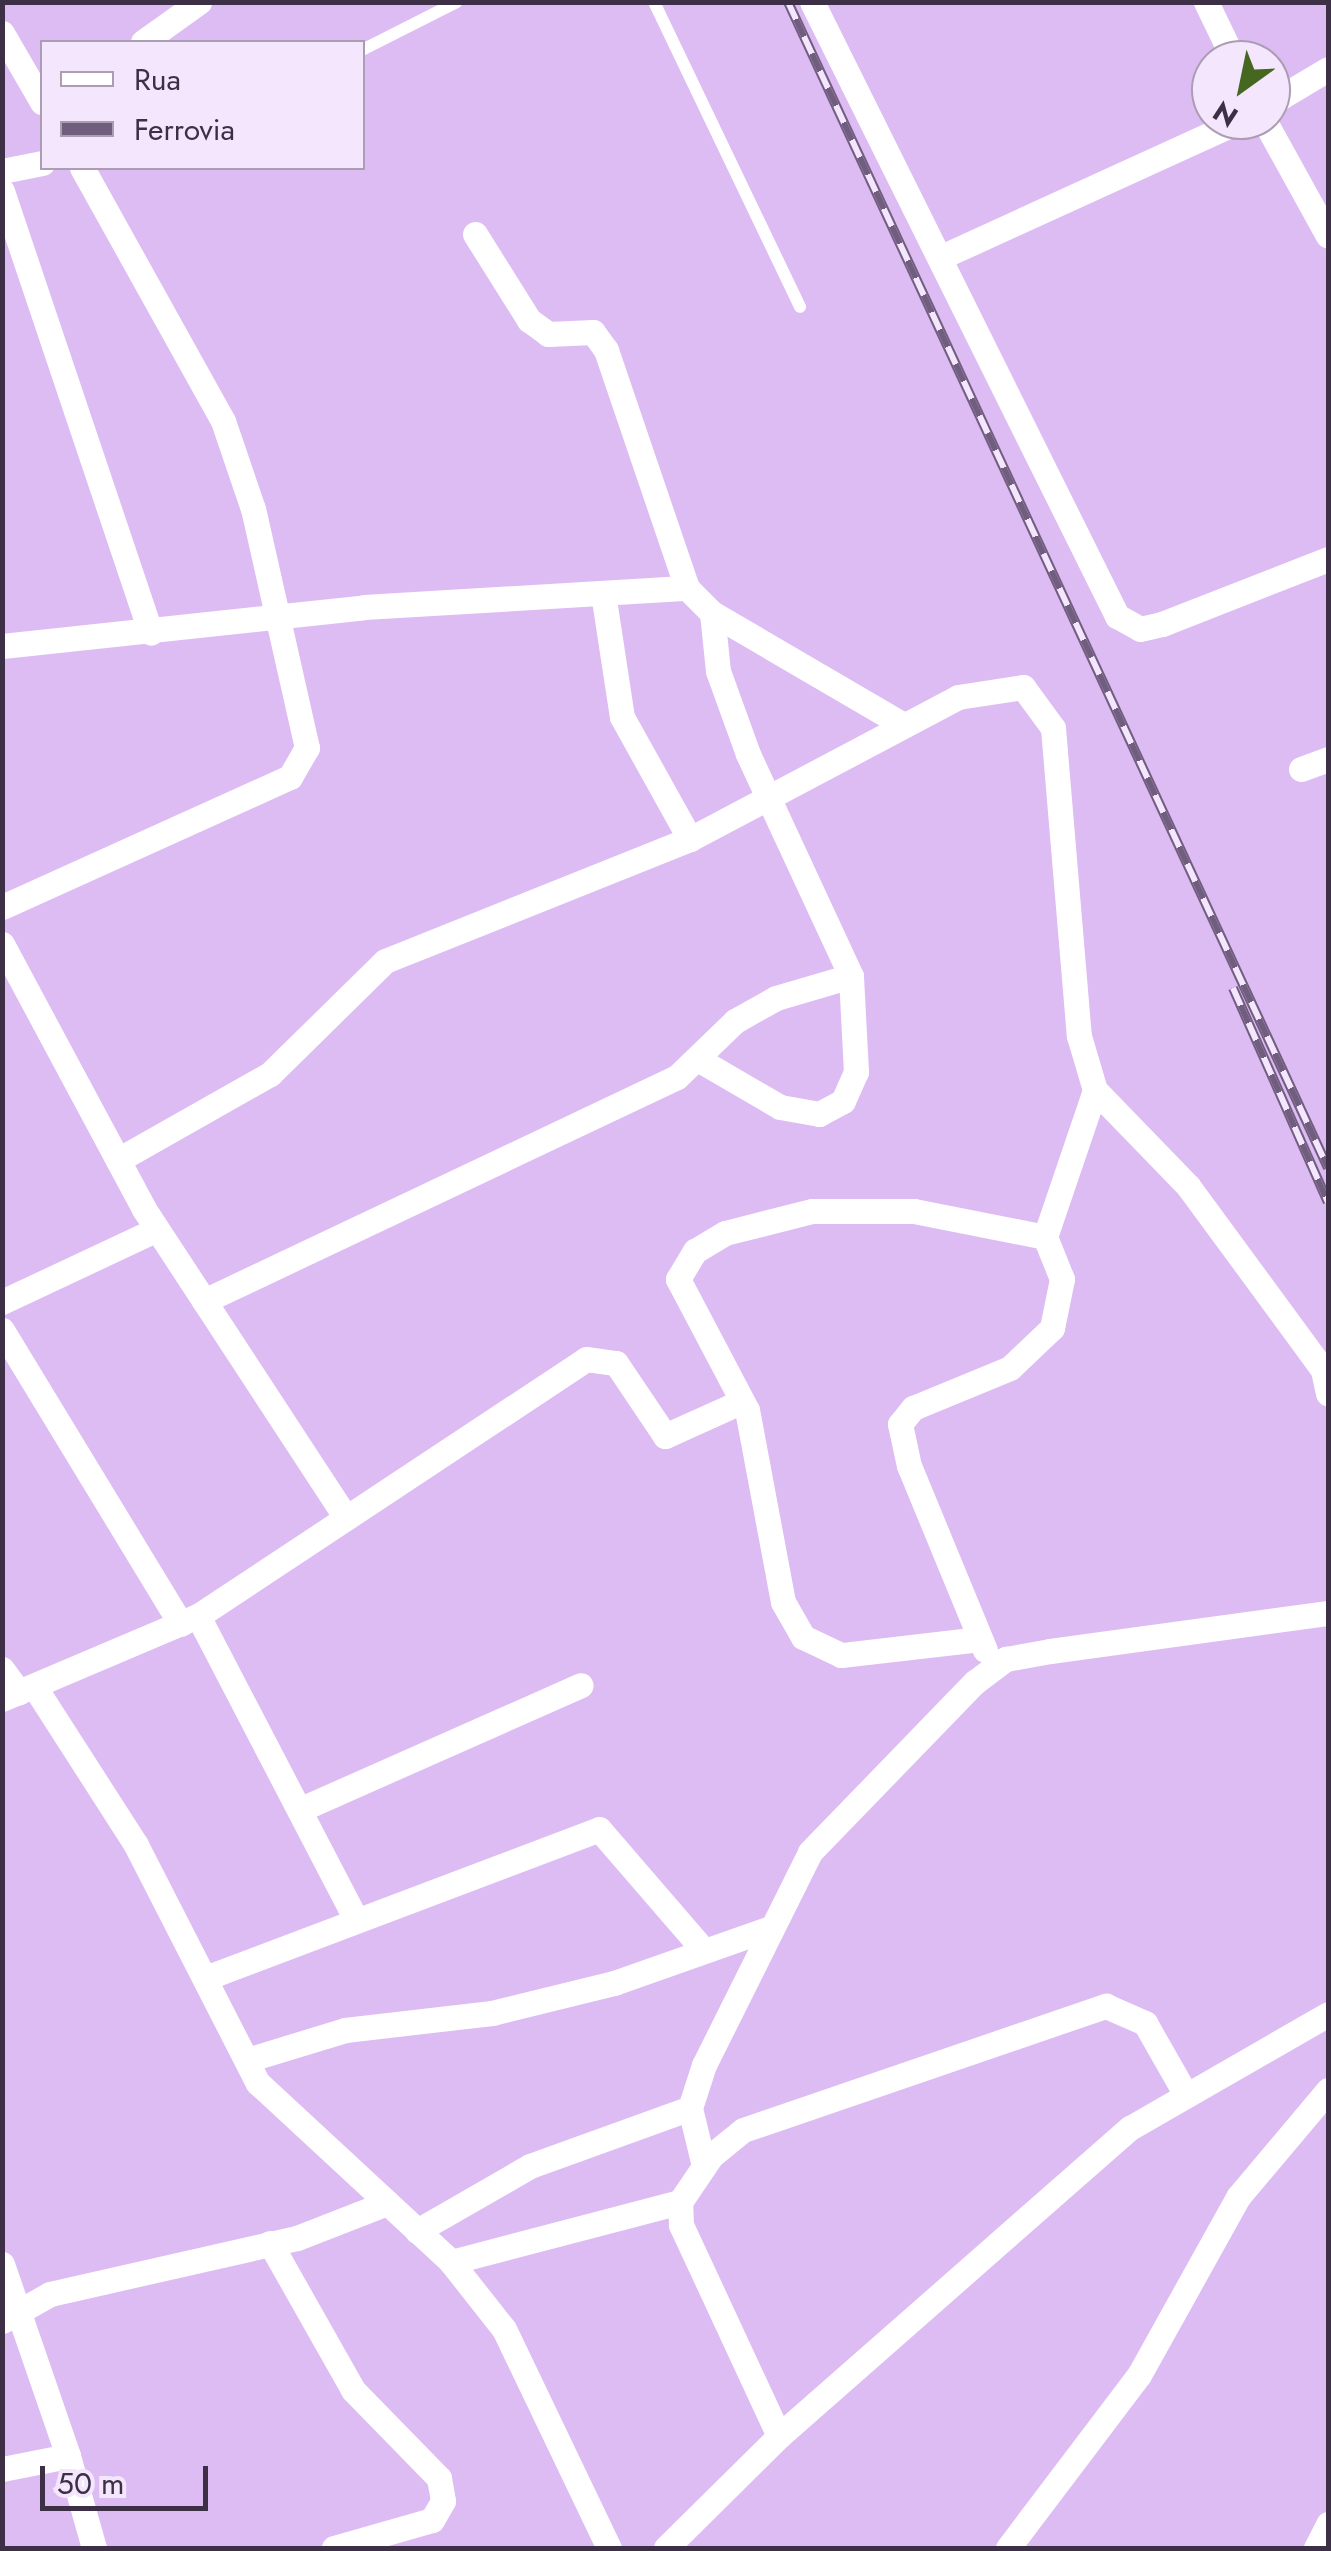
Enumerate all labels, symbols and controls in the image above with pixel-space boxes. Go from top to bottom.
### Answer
legend [40,40,365,170]
north arrow [1191,40,1291,140]
text: Rua [134,58,181,101]
text: N [1205,91,1246,137]
text: Ferrovia [134,108,235,151]
scale bar [45,2446,212,2508]
text: 50 m [57,2462,124,2505]

